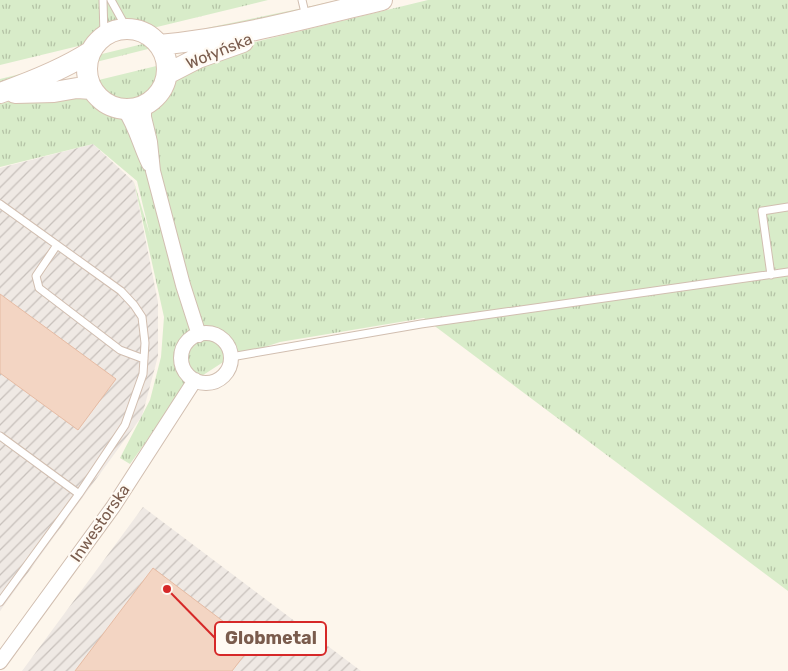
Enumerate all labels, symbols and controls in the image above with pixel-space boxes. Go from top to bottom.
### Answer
street label: Wołyńska [183,29,255,73]
street label: Inwestorska [66,481,134,565]
callout: Globmetal [215,622,326,655]
text: Globmetal [225,627,317,649]

